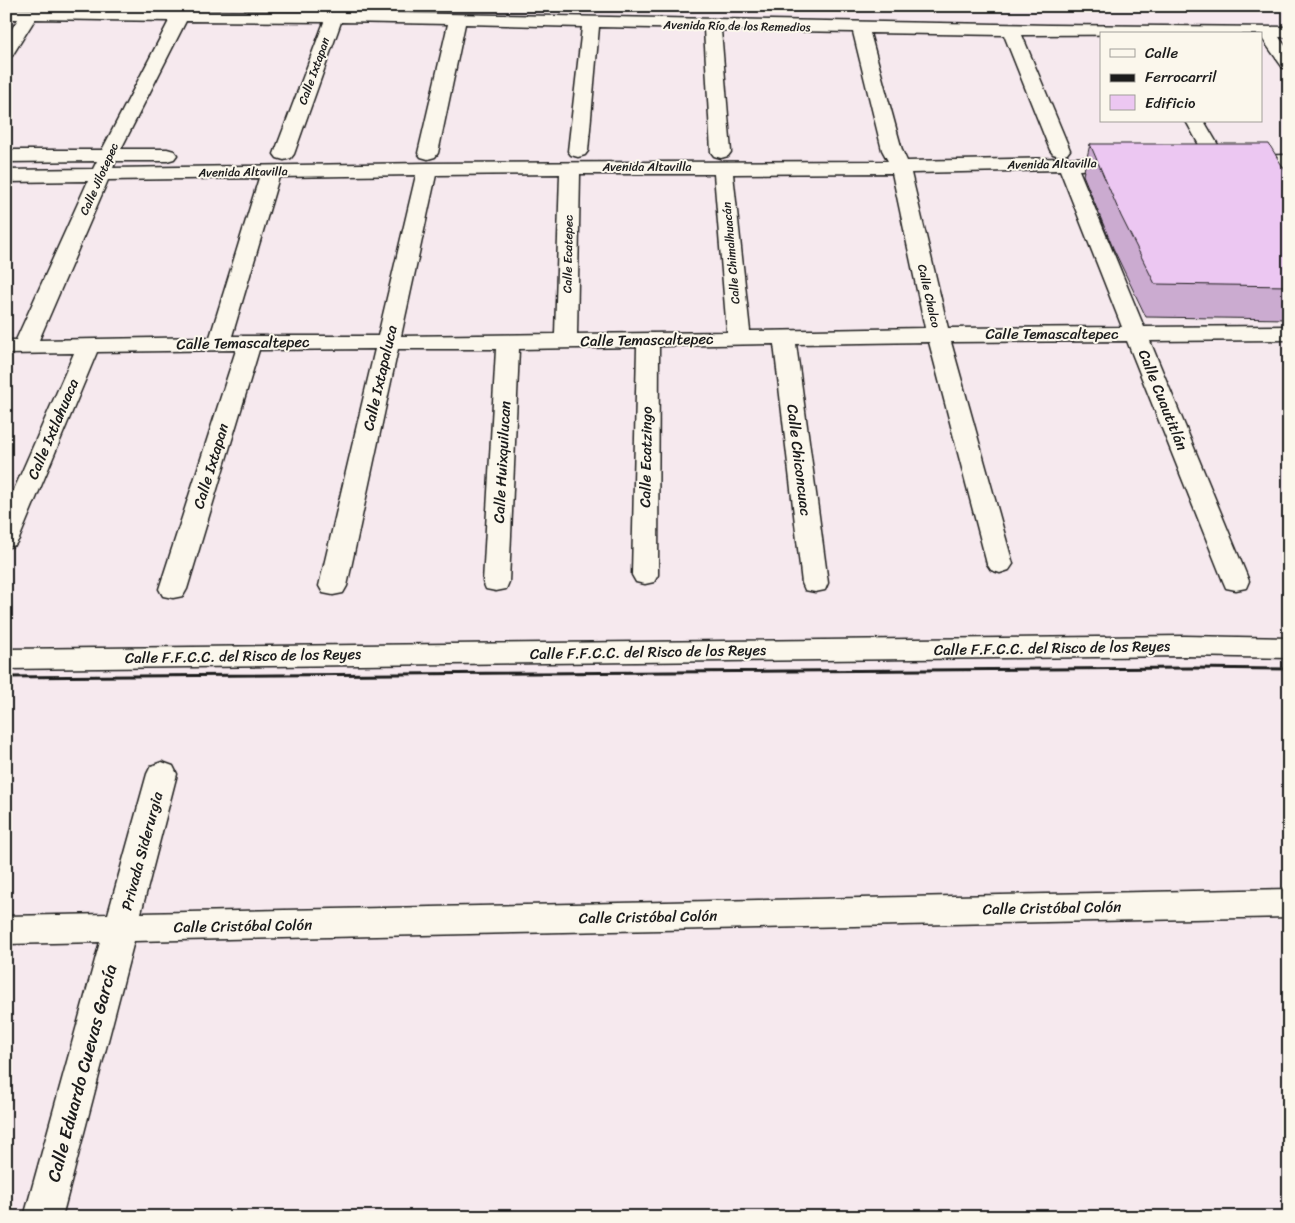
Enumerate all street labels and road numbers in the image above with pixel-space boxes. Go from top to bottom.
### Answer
street label: Avenida Río de los Remedios [662,14,811,38]
street label: Calle Ixtapan [292,34,337,108]
street label: Calle Jilotepec [73,139,125,219]
street label: Avenida Altavilla [1006,152,1097,176]
street label: Avenida Altavilla [601,156,692,178]
street label: Avenida Altavilla [197,160,288,184]
street label: Calle Chimalhuacán [716,200,746,305]
street label: Calle Ecatepec [556,215,580,293]
street label: Calle Chalco [911,262,947,330]
street label: Calle Temascaltepec [985,321,1119,347]
street label: Calle Ixtapaluca [355,322,405,433]
street label: Calle Temascaltepec [580,326,714,354]
street label: Calle Temascaltepec [176,329,310,357]
street label: Calle Cuautitlán [1131,345,1195,455]
street label: Calle Ixtlahuaca [20,374,86,484]
street label: Calle Huixquilucan [486,400,518,524]
street label: Calle Chiconcuac [779,403,819,518]
street label: Calle Ecatzingo [632,406,660,508]
street label: Calle Ixtapan [186,420,236,512]
street label: Calle F.F.C.C. del Risco de los Reyes [934,633,1171,663]
street label: Calle F.F.C.C. del Risco de los Reyes [530,637,767,667]
street label: Calle F.F.C.C. del Risco de los Reyes [125,641,362,671]
street label: Privada Siderurgia [114,788,170,913]
street label: Calle Cristóbal Colón [983,894,1121,922]
street label: Calle Cristóbal Colón [579,903,717,931]
street label: Calle Cristóbal Colón [174,912,312,940]
street label: Calle Eduardo Cuevas García [38,960,126,1186]

